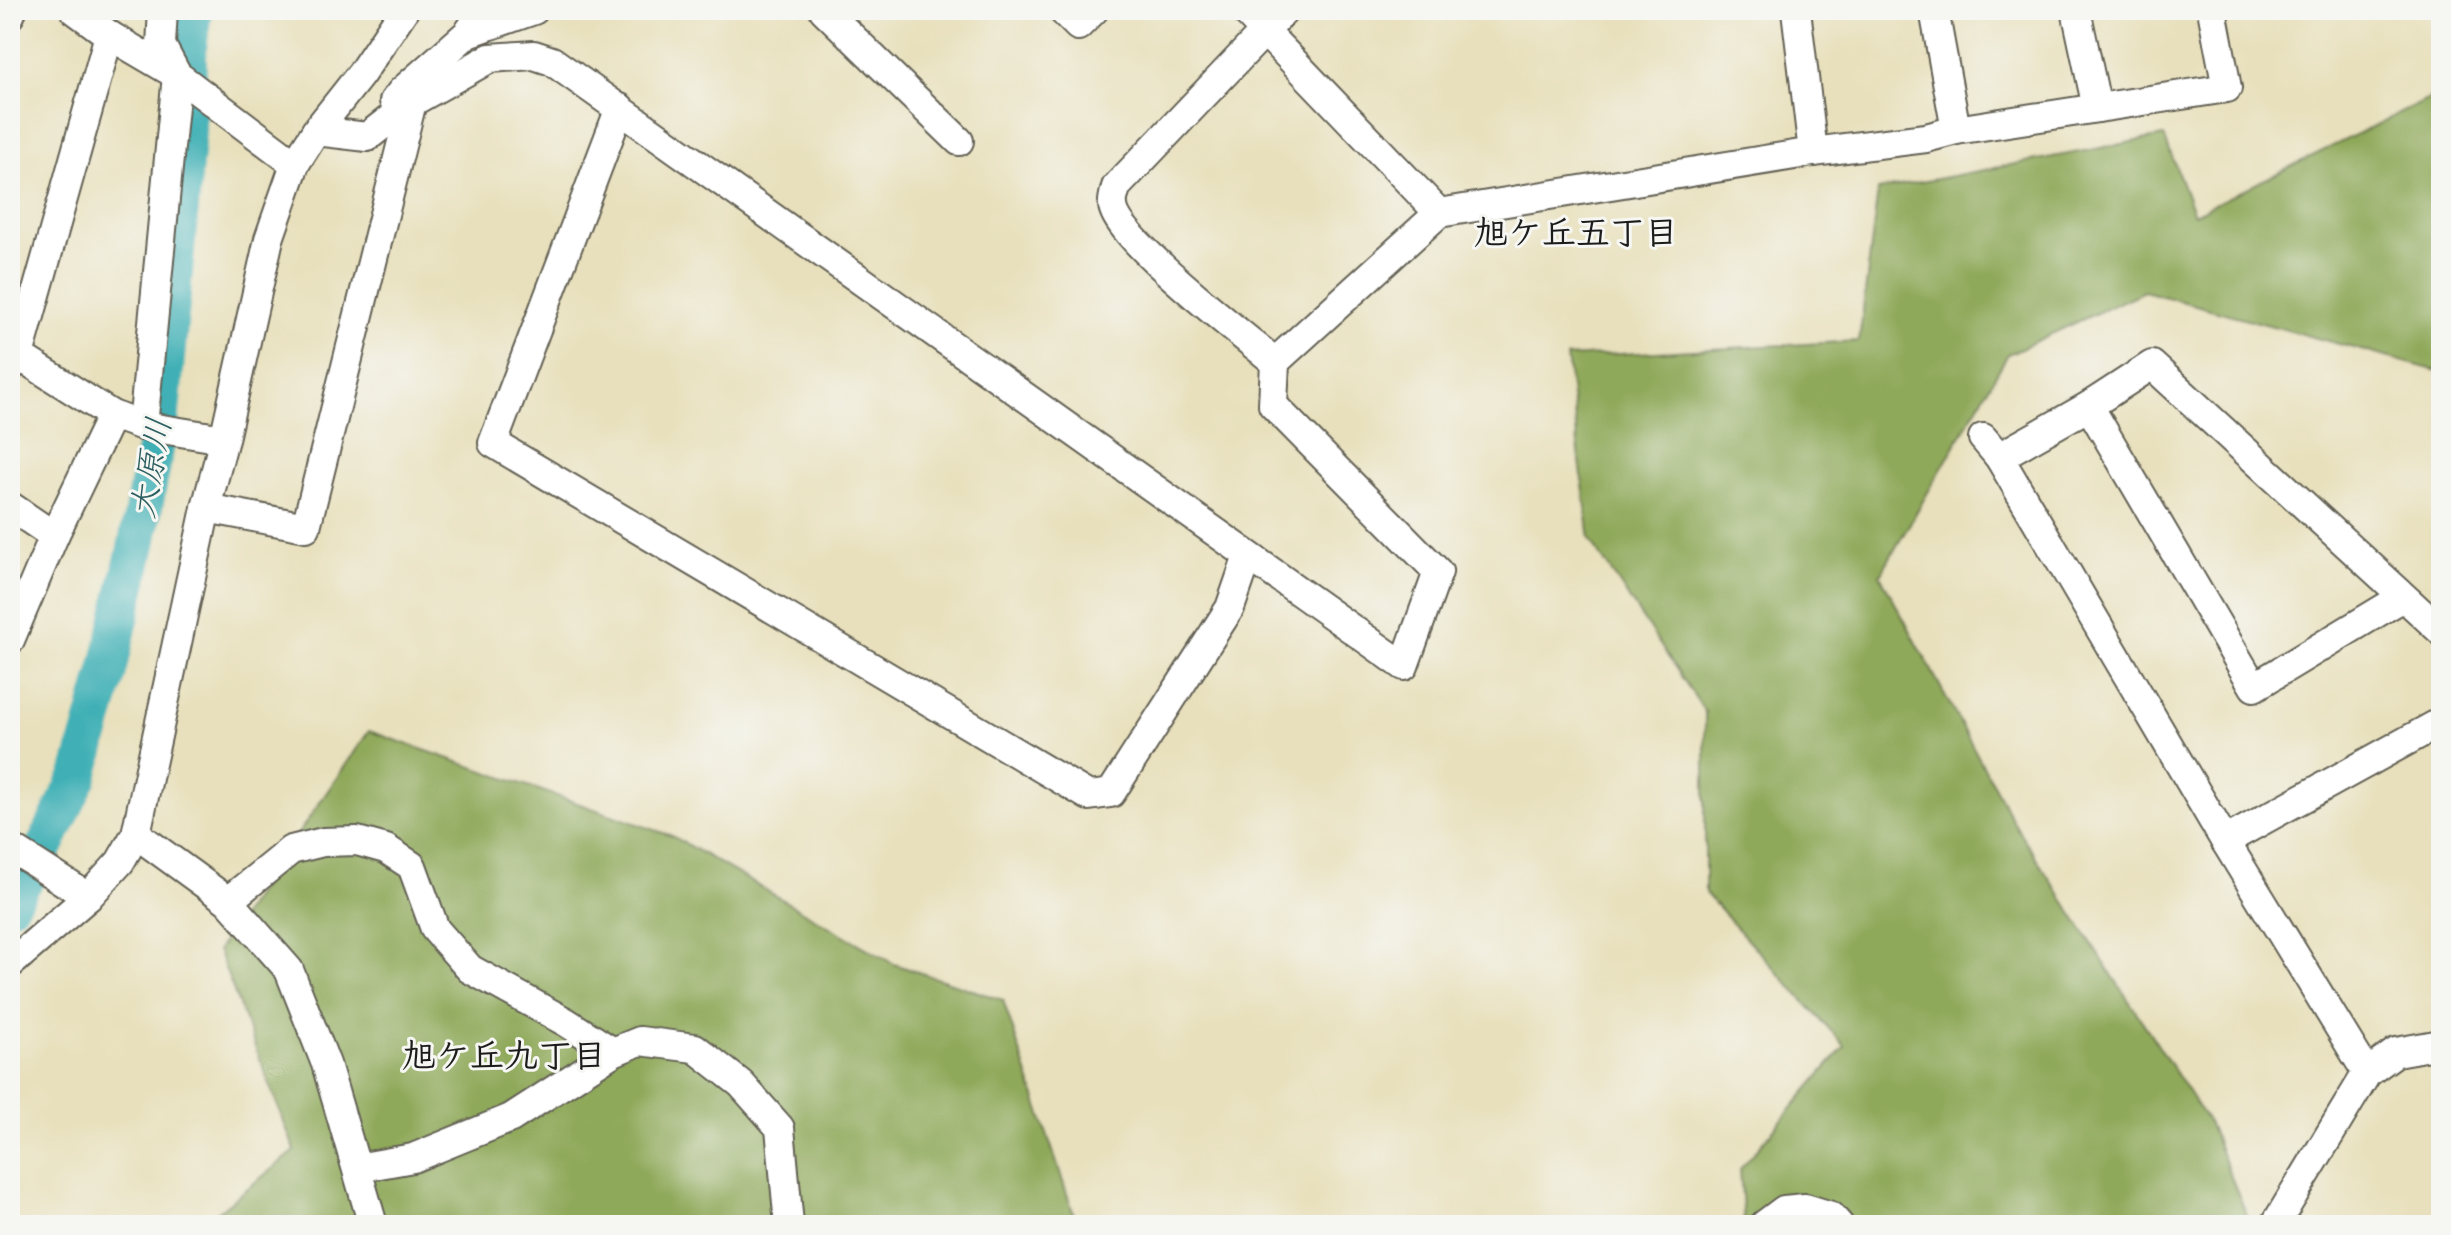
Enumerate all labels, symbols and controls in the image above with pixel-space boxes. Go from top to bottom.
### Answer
district label: 旭ケ丘五丁目 [1474,212,1678,257]
water label: 大原川 [121,414,183,523]
district label: 旭ケ丘九丁目 [402,1035,606,1080]

